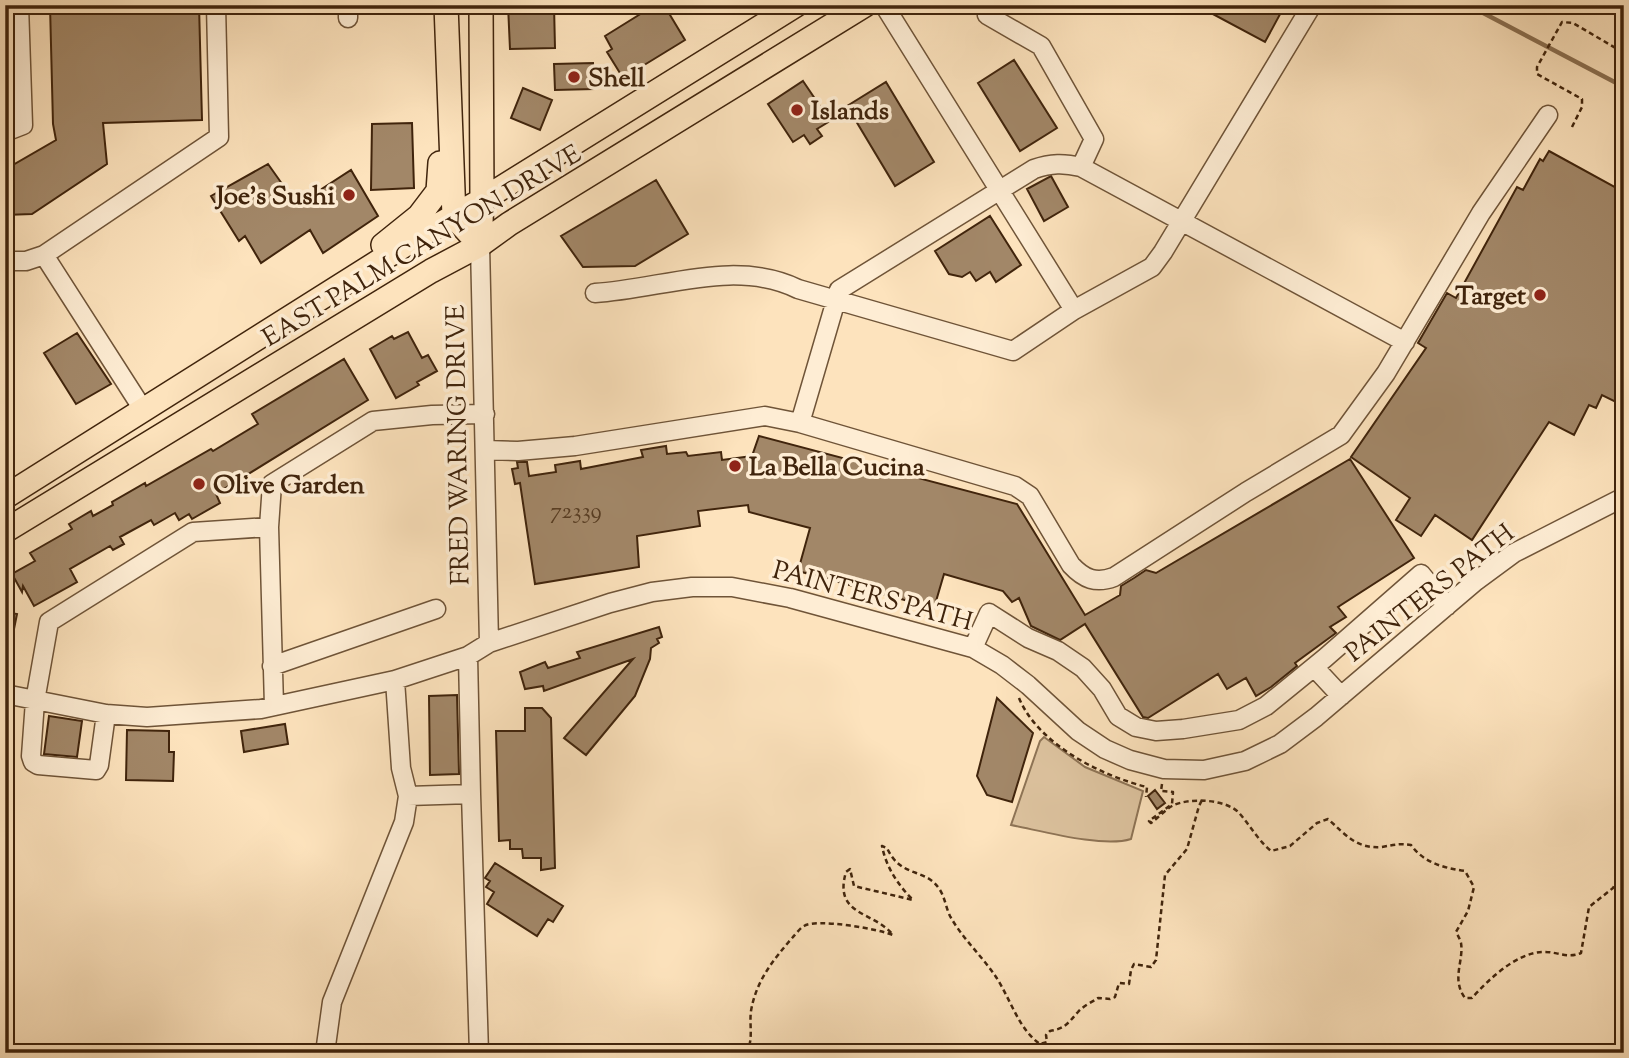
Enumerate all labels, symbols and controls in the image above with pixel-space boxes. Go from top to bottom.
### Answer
place label: Shell [588,61,646,98]
marker: Shell [566,69,582,85]
place label: Islands [811,94,889,131]
marker: Islands [789,102,805,118]
street label: EAST PALM CANYON DRIVE [256,137,589,357]
place label: Joe's Sushi [214,179,336,216]
marker: Joe's Sushi [341,187,357,203]
place label: Target [1455,279,1526,316]
marker: Target [1532,287,1548,303]
street label: FRED WARING DRIVE [439,304,480,585]
place label: La Bella Cucina [749,450,925,487]
marker: La Bella Cucina [727,458,743,474]
place label: Olive Garden [213,468,365,505]
marker: Olive Garden [191,476,207,492]
house number: 72339 [550,496,602,529]
street label: PAINTERS PATH [1338,516,1523,672]
street label: PAINTERS PATH [768,553,977,642]

